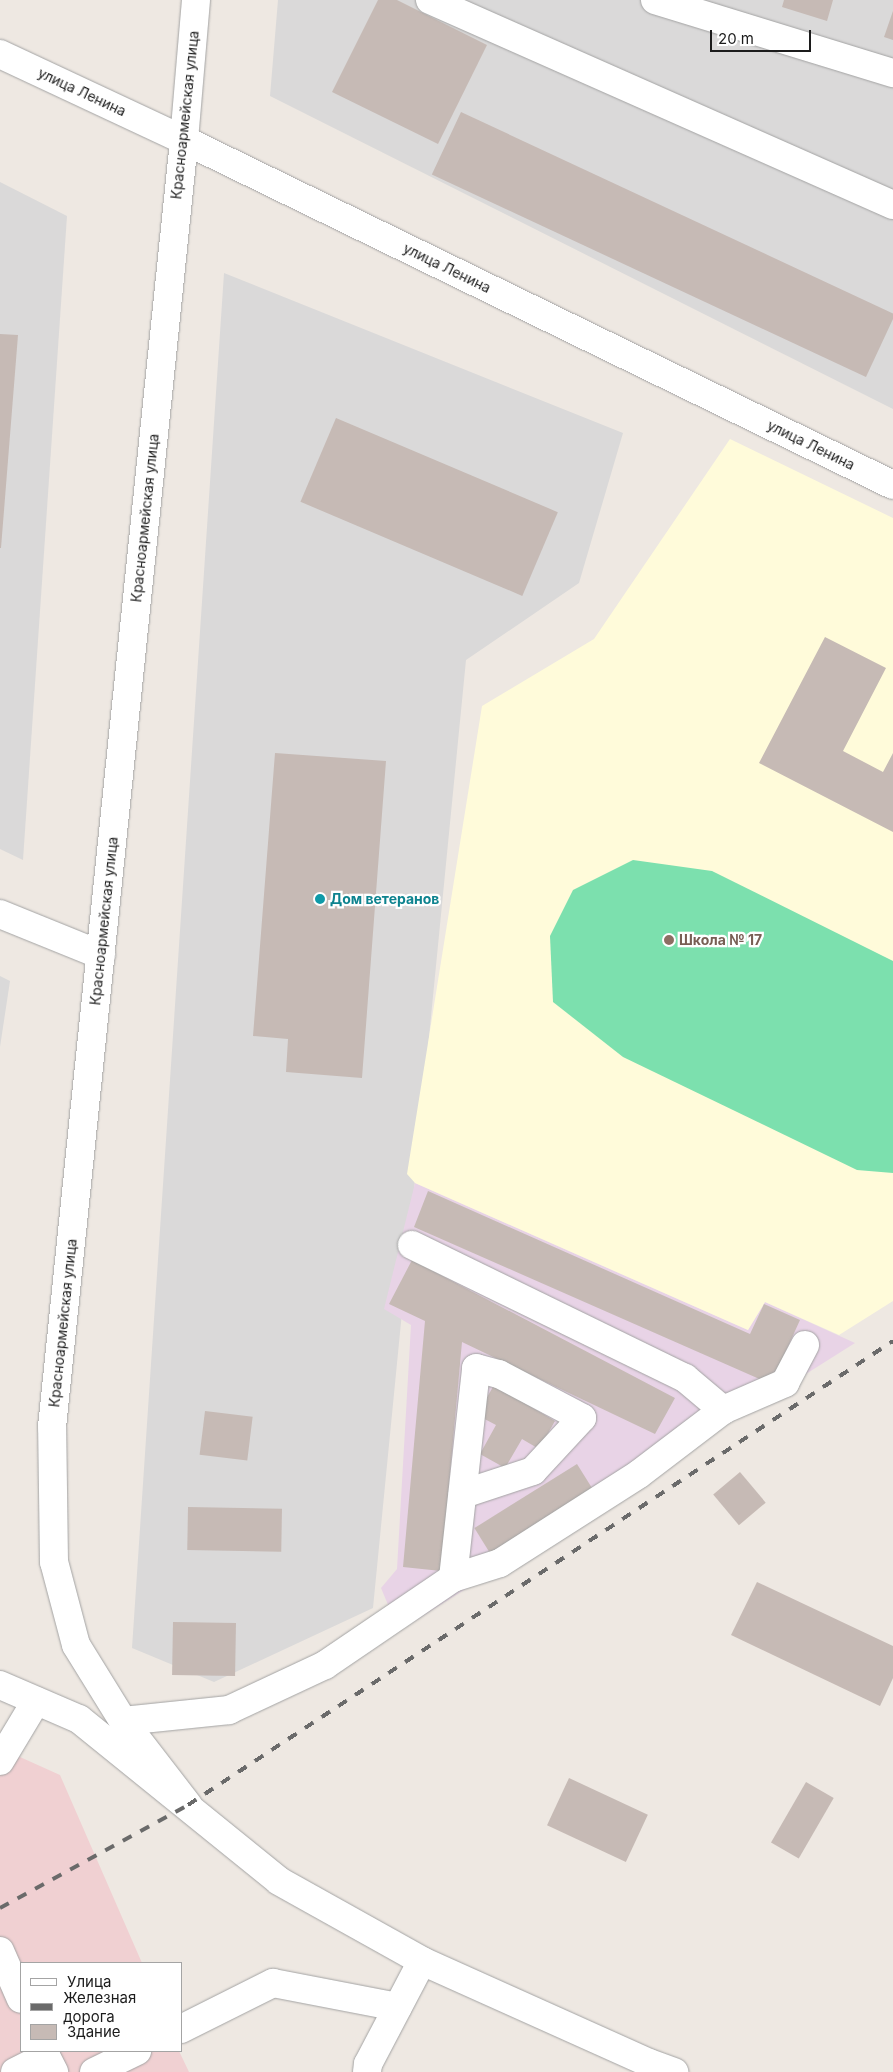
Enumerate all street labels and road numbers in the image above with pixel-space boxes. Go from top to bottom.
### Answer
street label: Красноармейская улица [168,30,202,200]
street label: улица Ленина [35,64,129,120]
street label: улица Ленина [401,240,493,296]
street label: улица Ленина [765,417,857,473]
street label: Красноармейская улица [128,433,162,603]
street label: Красноармейская улица [87,836,121,1006]
street label: Красноармейская улица [46,1238,80,1408]

